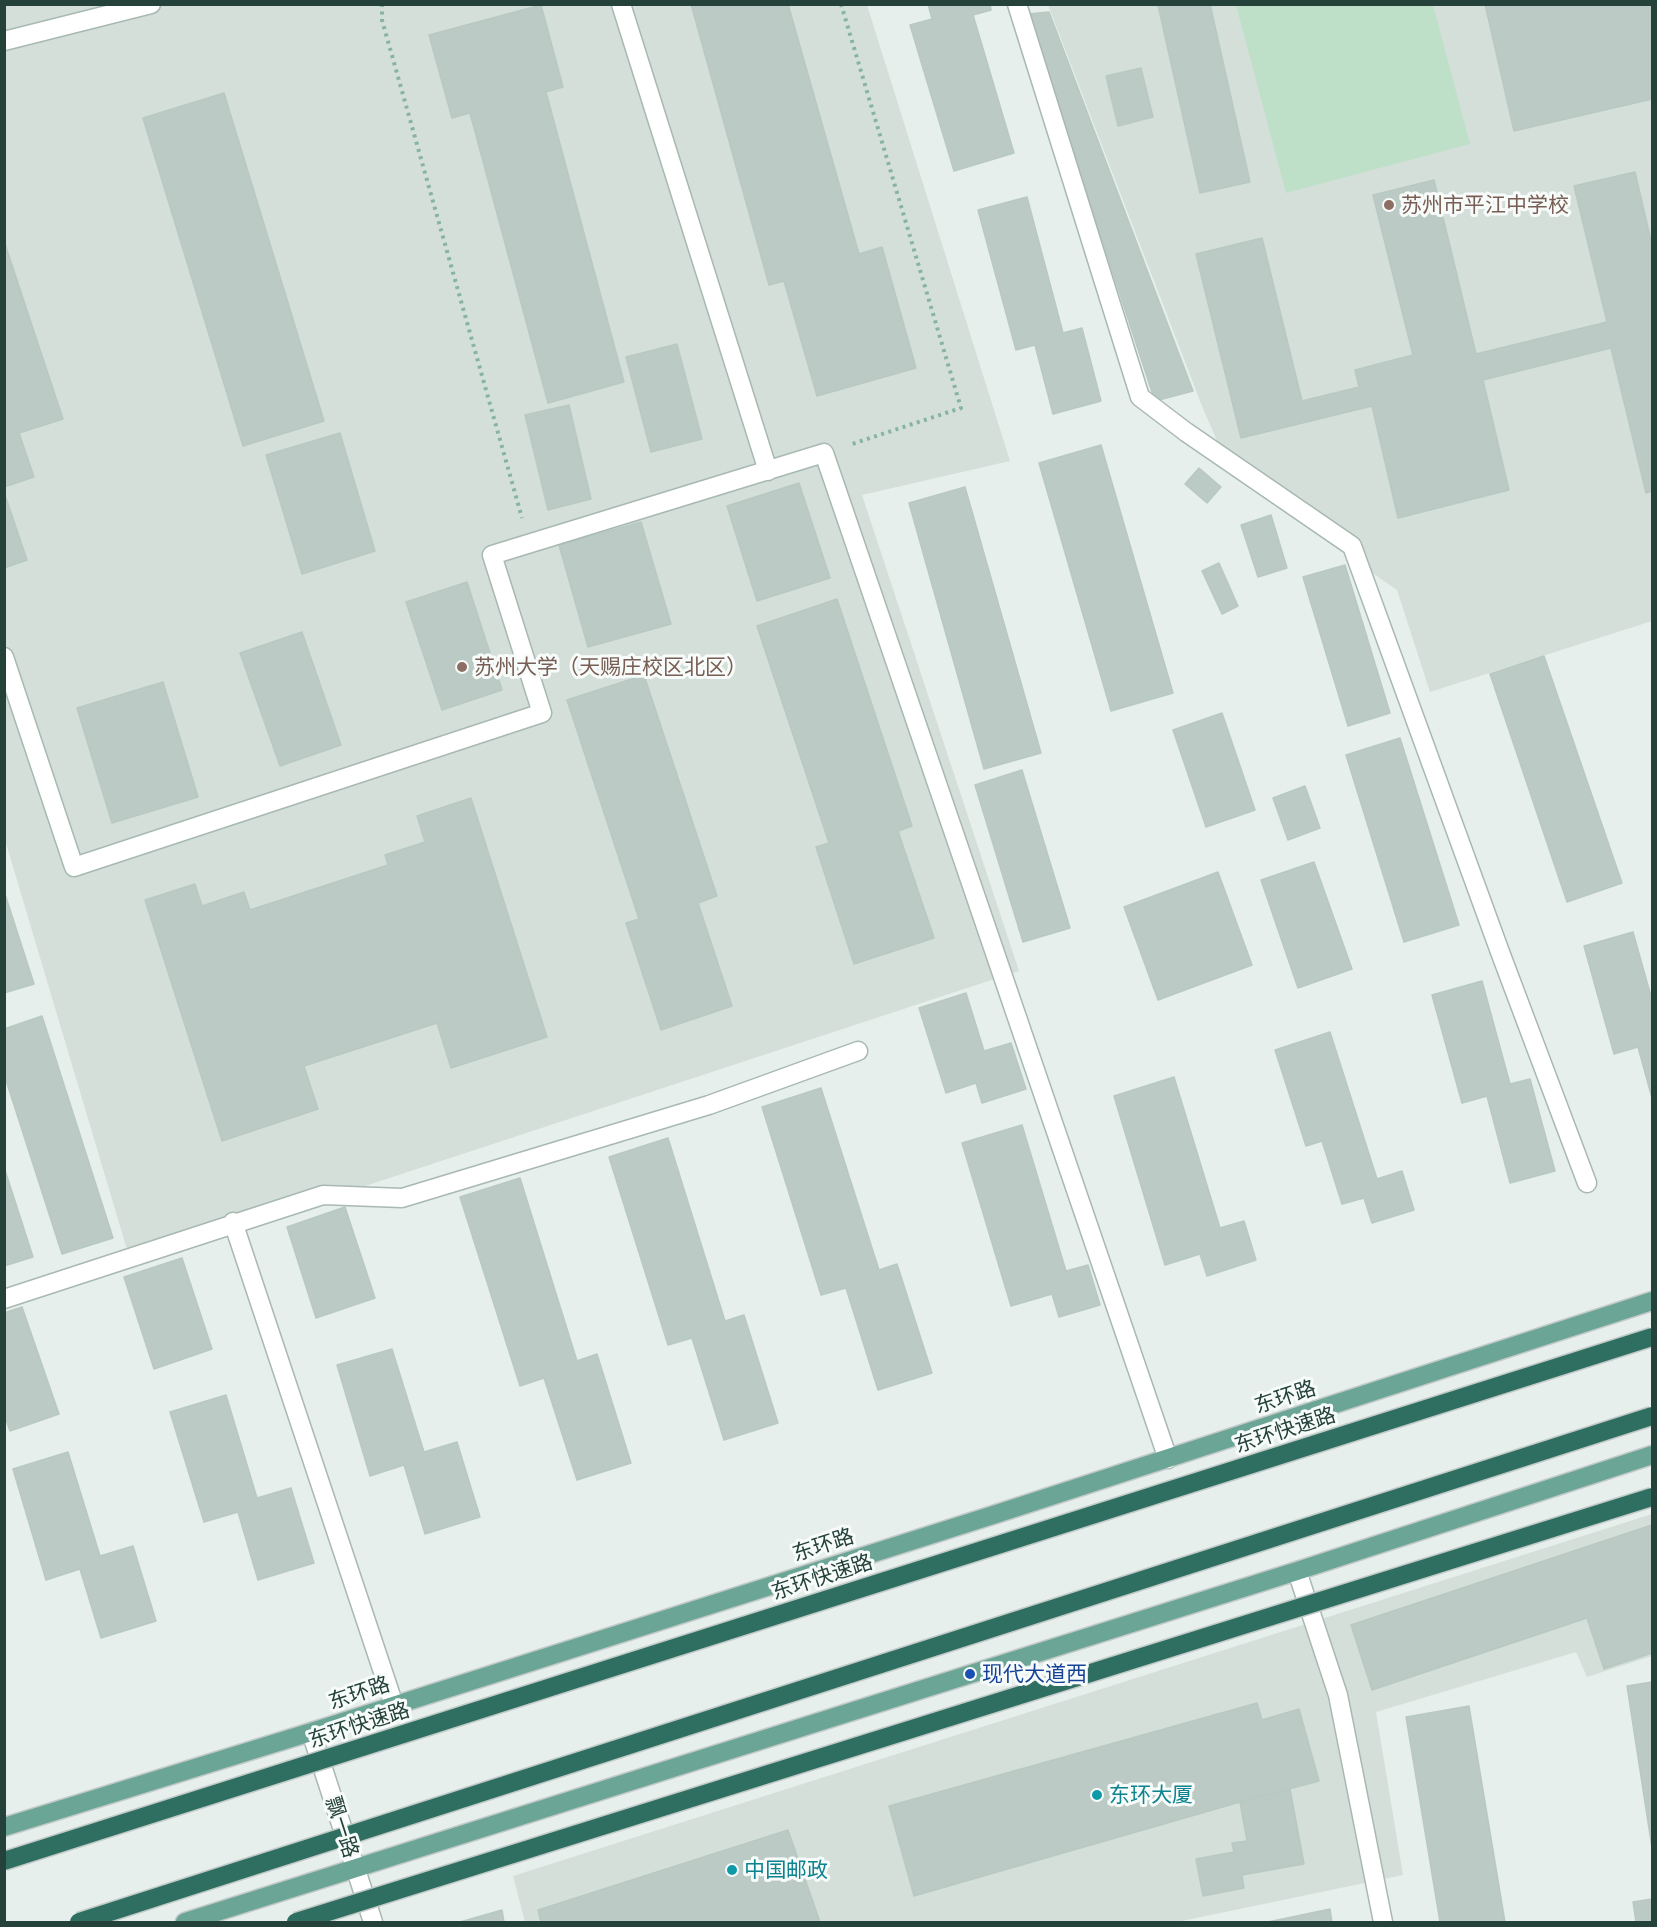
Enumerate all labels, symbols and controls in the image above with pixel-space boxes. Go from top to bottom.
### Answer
place label: 苏州市平江中学校 [1401,192,1569,218]
marker: 苏州市平江中学校 [1382,198,1396,212]
place label: 苏州大学（天赐庄校区北区） [474,654,747,680]
marker: 苏州大学（天赐庄校区北区） [455,660,469,674]
street label: 东环路 [1251,1375,1319,1419]
street label: 东环快速路 [1231,1402,1339,1458]
street label: 东环路 [789,1523,857,1567]
street label: 东环快速路 [768,1549,876,1605]
place label: 现代大道西 [982,1661,1087,1687]
marker: 现代大道西 [963,1667,977,1681]
street label: 东环路 [325,1671,393,1715]
street label: 东环快速路 [305,1697,413,1753]
place label: 东环大厦 [1109,1782,1193,1808]
marker: 东环大厦 [1090,1788,1104,1802]
street label: 飘一路 [320,1793,364,1861]
place label: 中国邮政 [744,1857,828,1883]
marker: 中国邮政 [725,1863,739,1877]

